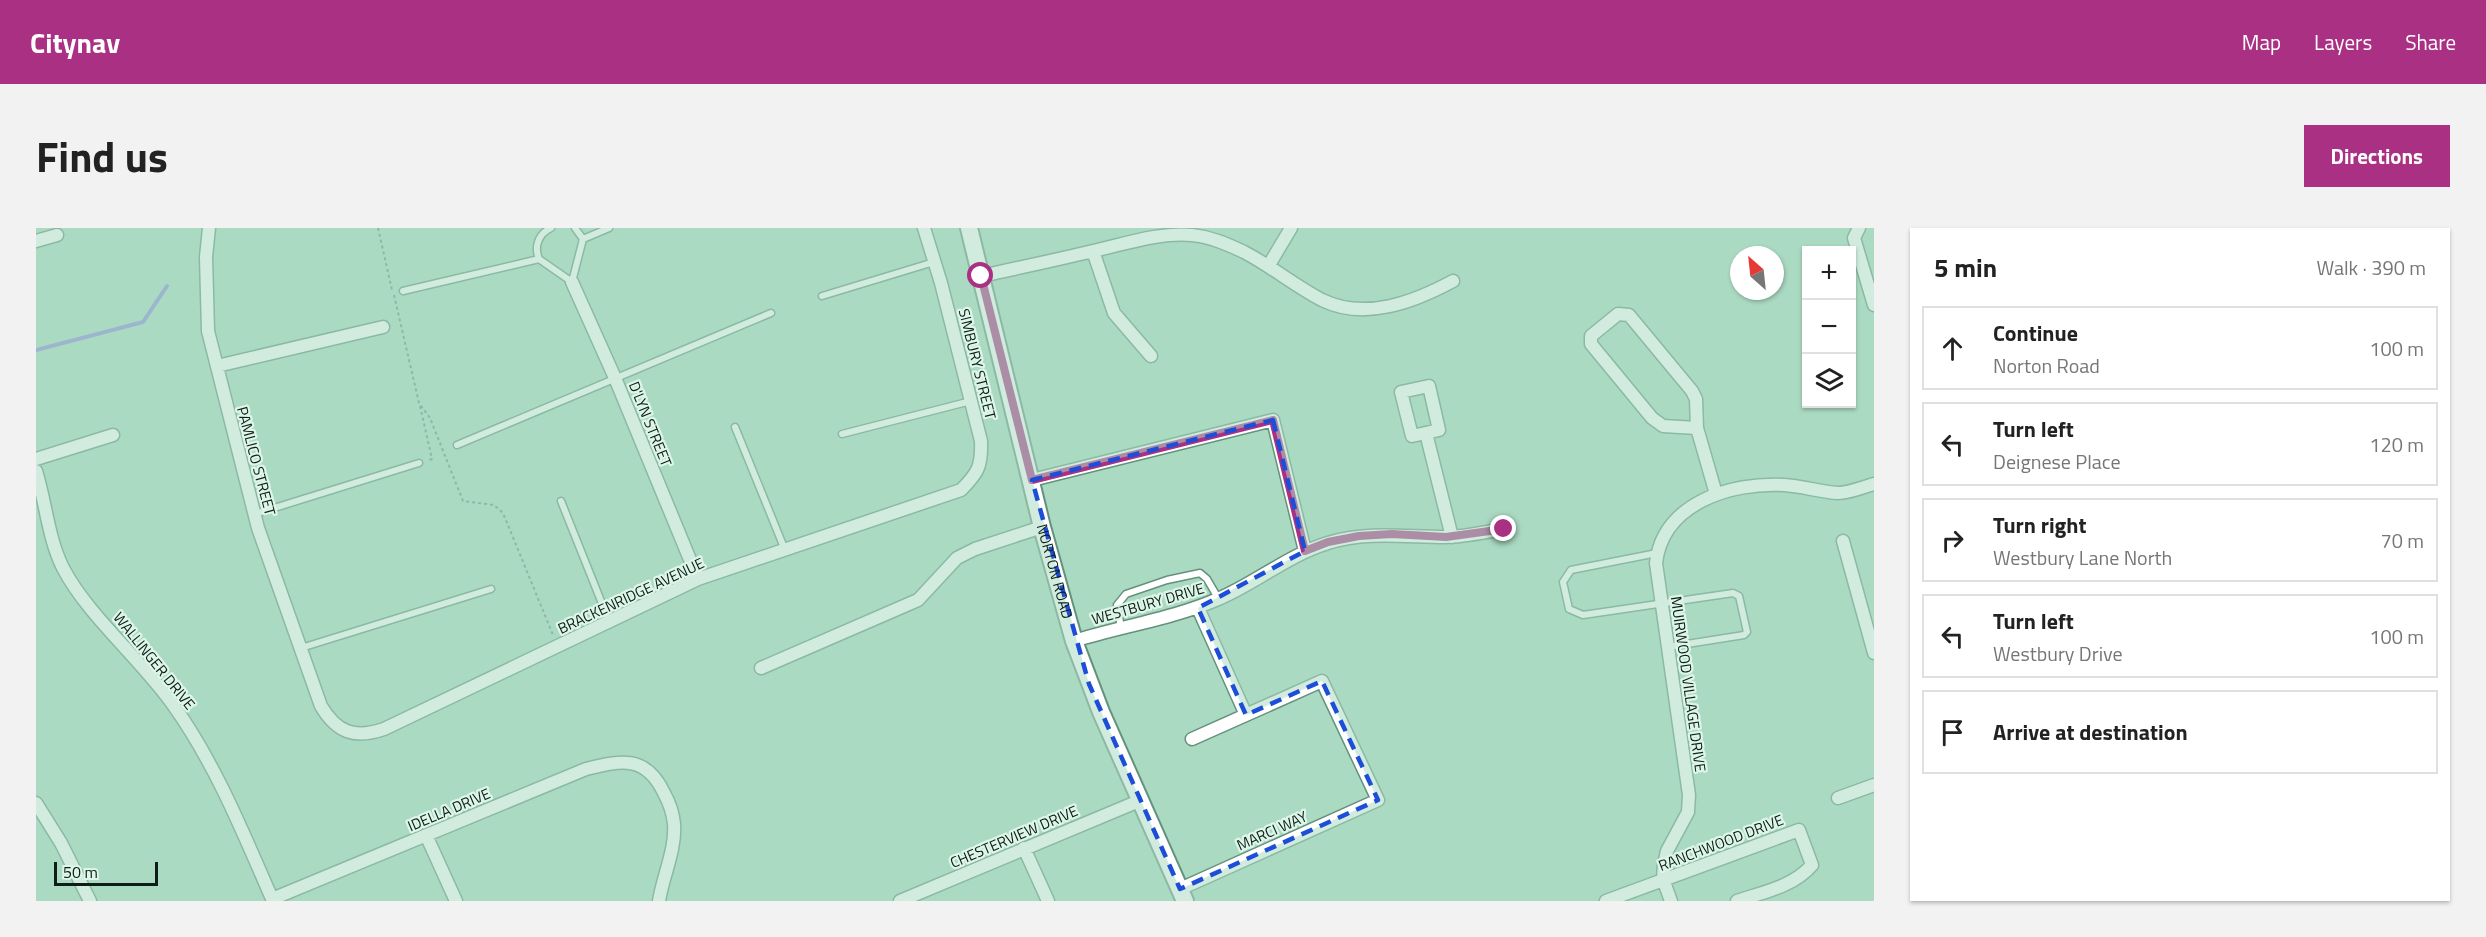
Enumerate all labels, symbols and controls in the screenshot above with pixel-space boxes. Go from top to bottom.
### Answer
text: Citynav [30,21,120,64]
text: Map [2242,26,2281,58]
text: Layers [2314,26,2372,58]
text: Share [2405,26,2456,58]
text: Find us [36,124,168,188]
button: Directions [2304,125,2450,187]
north arrow [1730,246,1784,300]
map controls [1802,246,1856,408]
button: + [1802,246,1856,300]
text: 5 min [1934,248,1997,287]
text: Walk · 390 m [2317,252,2426,283]
route start [967,262,993,288]
button: − [1802,300,1856,354]
street label: SIMBURY STREET [953,306,1002,422]
text: Continue [1993,316,2078,350]
icon: ahead [1936,332,1969,365]
text: 100 m [2369,333,2424,364]
text: Norton Road [1993,350,2100,381]
button: layers [1802,354,1856,408]
street label: D'LYN STREET [623,378,678,470]
street label: PAMLICO STREET [231,404,282,518]
text: Turn left [1993,412,2074,446]
icon: left [1936,428,1969,461]
text: 120 m [2369,429,2424,460]
text: Deignese Place [1993,446,2121,477]
text: Turn right [1993,508,2087,542]
route end [1490,515,1516,541]
street label: NORTON ROAD [1031,521,1079,622]
icon: right [1936,524,1969,557]
text: 70 m [2380,525,2424,556]
text: Westbury Lane North [1993,542,2172,573]
street label: BRACKENRIDGE AVENUE [554,551,708,640]
street label: WESTBURY DRIVE [1089,576,1207,631]
street label: MUIRWOOD VILLAGE DRIVE [1665,595,1712,773]
text: Turn left [1993,604,2074,638]
street label: WALLINGER DRIVE [108,607,201,714]
icon: left [1936,620,1969,653]
text: 100 m [2369,621,2424,652]
text: Westbury Drive [1993,638,2123,669]
text: Arrive at destination [1993,715,2188,749]
icon: arrive [1936,716,1969,749]
street label: IDELLA DRIVE [404,782,494,837]
street label: CHESTERVIEW DRIVE [946,799,1081,874]
street label: MARCI WAY [1233,805,1311,856]
street label: RANCHWOOD DRIVE [1655,808,1787,877]
scale bar [54,859,158,886]
text: 50 m [63,860,98,884]

